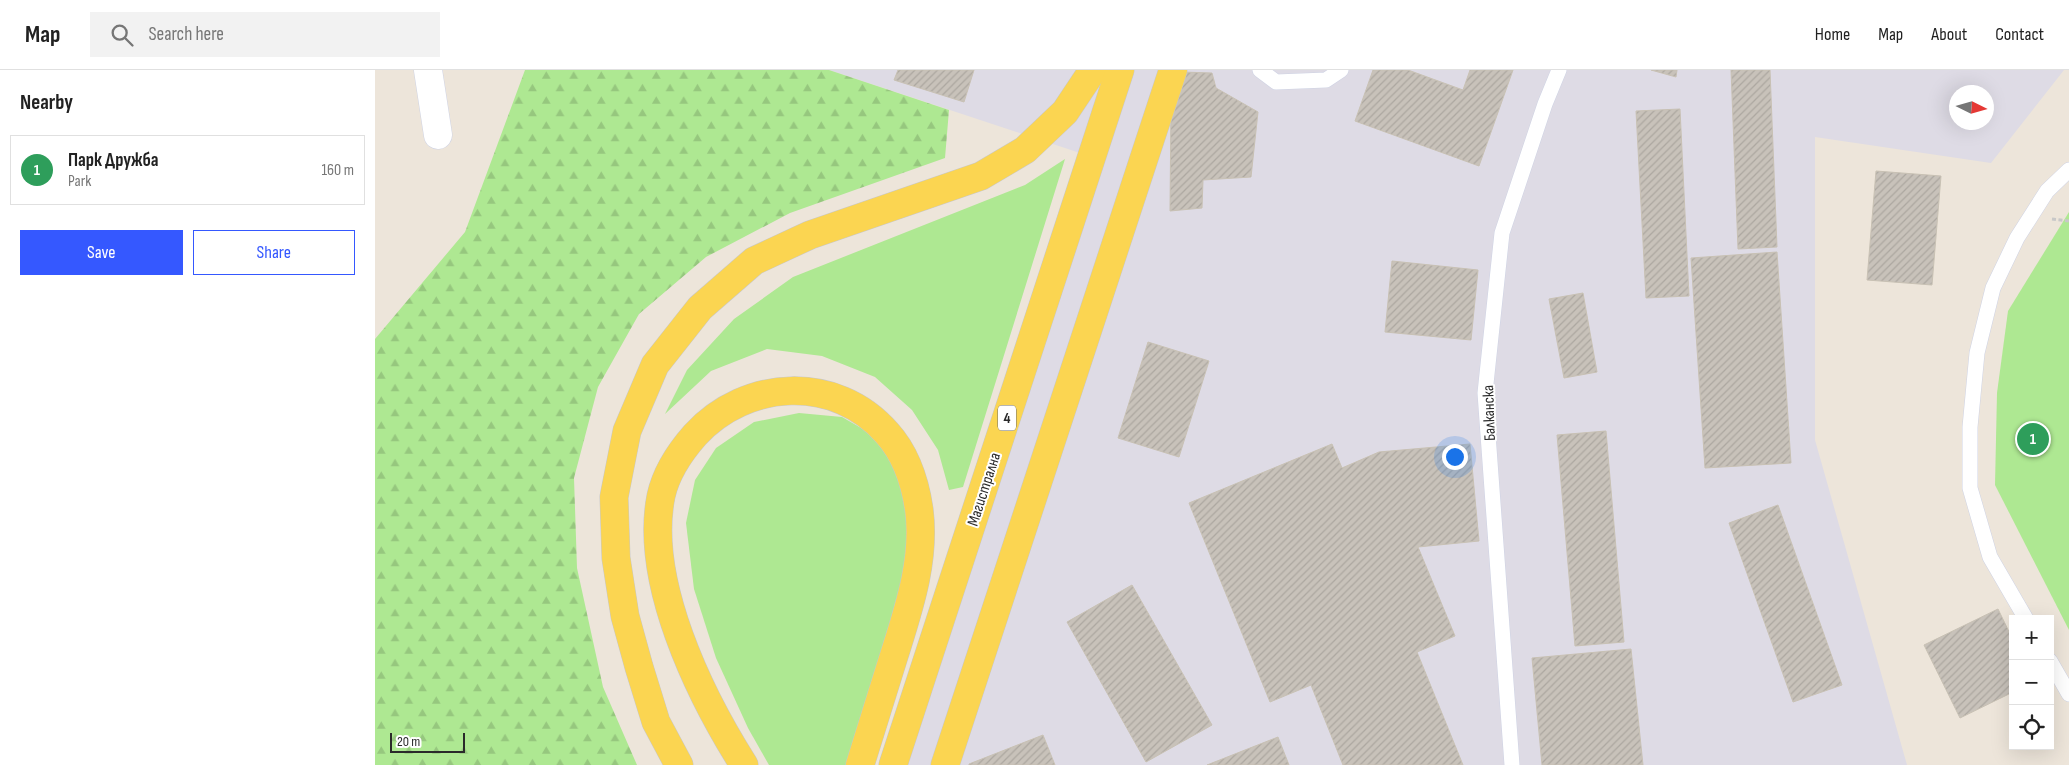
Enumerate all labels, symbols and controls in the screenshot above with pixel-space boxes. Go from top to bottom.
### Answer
search box [90,12,440,57]
text: Map [25,20,60,49]
icon: search [108,21,136,49]
text: Search here [148,23,224,46]
text: Home [1815,24,1850,45]
text: Map [1878,24,1903,45]
text: About [1931,24,1967,45]
text: Contact [1995,24,2044,45]
north arrow [1949,85,1994,130]
text: Nearby [20,90,73,115]
text: Парк Дружба [68,149,159,172]
text: 1 [34,161,40,180]
text: 160 m [321,161,354,180]
text: Park [68,172,91,191]
button: Save [20,230,183,275]
button: Share [193,230,355,275]
street label: Балканска [1479,385,1500,441]
road number: 4 [998,406,1016,430]
pin: 1 [2017,420,2049,458]
your location [1442,444,1468,470]
street label: Магистрална [964,450,1005,529]
map controls [2009,615,2054,750]
button: + [2009,615,2054,660]
button: − [2009,660,2054,705]
button: locate [2009,705,2054,750]
scale bar [390,730,465,753]
text: 20 m [397,733,420,750]

